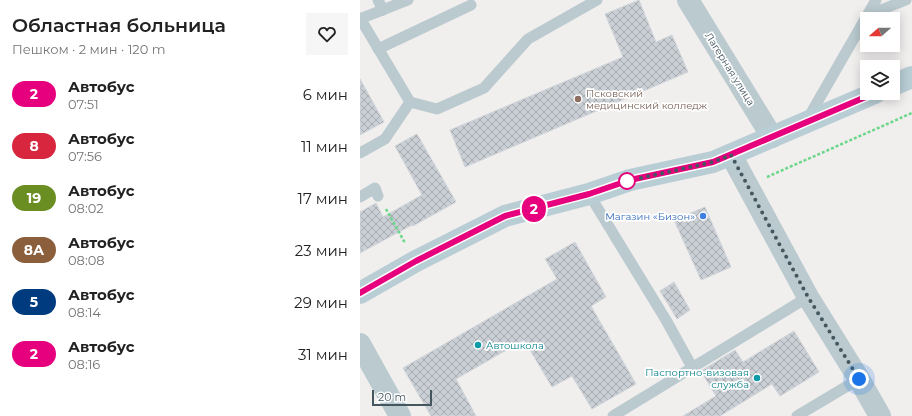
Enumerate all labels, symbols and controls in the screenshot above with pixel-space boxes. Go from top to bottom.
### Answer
north arrow [860,12,900,52]
map controls [860,12,900,100]
button: heart [306,13,348,55]
text: Областная больница [12,14,226,37]
street label: Лагерная улица [702,30,758,108]
text: Пешком · 2 мин · 120 m [12,41,166,57]
button: layers [860,60,900,100]
text: Автобус [68,77,135,96]
text: 2 [30,85,38,103]
text: 6 мин [303,85,348,104]
place label: Псковский медицинский колледж [586,87,708,112]
marker: Псковский медицинский колледж [573,94,583,104]
text: 07:51 [68,96,99,112]
text: Автобус [68,129,135,148]
text: 8 [29,137,39,155]
text: 11 мин [301,137,348,156]
text: 07:56 [68,148,102,164]
unlabelled marker [618,172,636,190]
text: Автобус [68,181,135,200]
text: 19 [27,189,41,207]
text: 17 мин [298,189,348,208]
line badge: 2 [521,196,547,222]
text: 08:02 [68,200,104,216]
text: 2 [530,200,538,218]
place label: Магазин «Бизон» [605,210,695,223]
marker: Магазин «Бизон» [698,211,708,221]
text: Автобус [68,233,135,252]
text: 8А [24,241,44,259]
text: 23 мин [295,241,348,260]
text: 08:08 [68,252,105,268]
text: Автобус [68,285,135,304]
text: 5 [30,293,38,311]
text: 29 мин [294,293,348,312]
text: 08:14 [68,304,101,320]
text: Автобус [68,337,135,356]
place label: Автошкола [486,339,544,352]
marker: Автошкола [473,340,483,350]
text: 2 [30,345,38,363]
text: 31 мин [298,345,348,364]
text: 08:16 [68,356,100,372]
place label: Паспортно-визовая служба [645,366,749,391]
your location [849,369,869,389]
marker: Паспортно-визовая служба [752,373,762,383]
scale bar [372,388,432,407]
text: 20 m [378,390,406,404]

